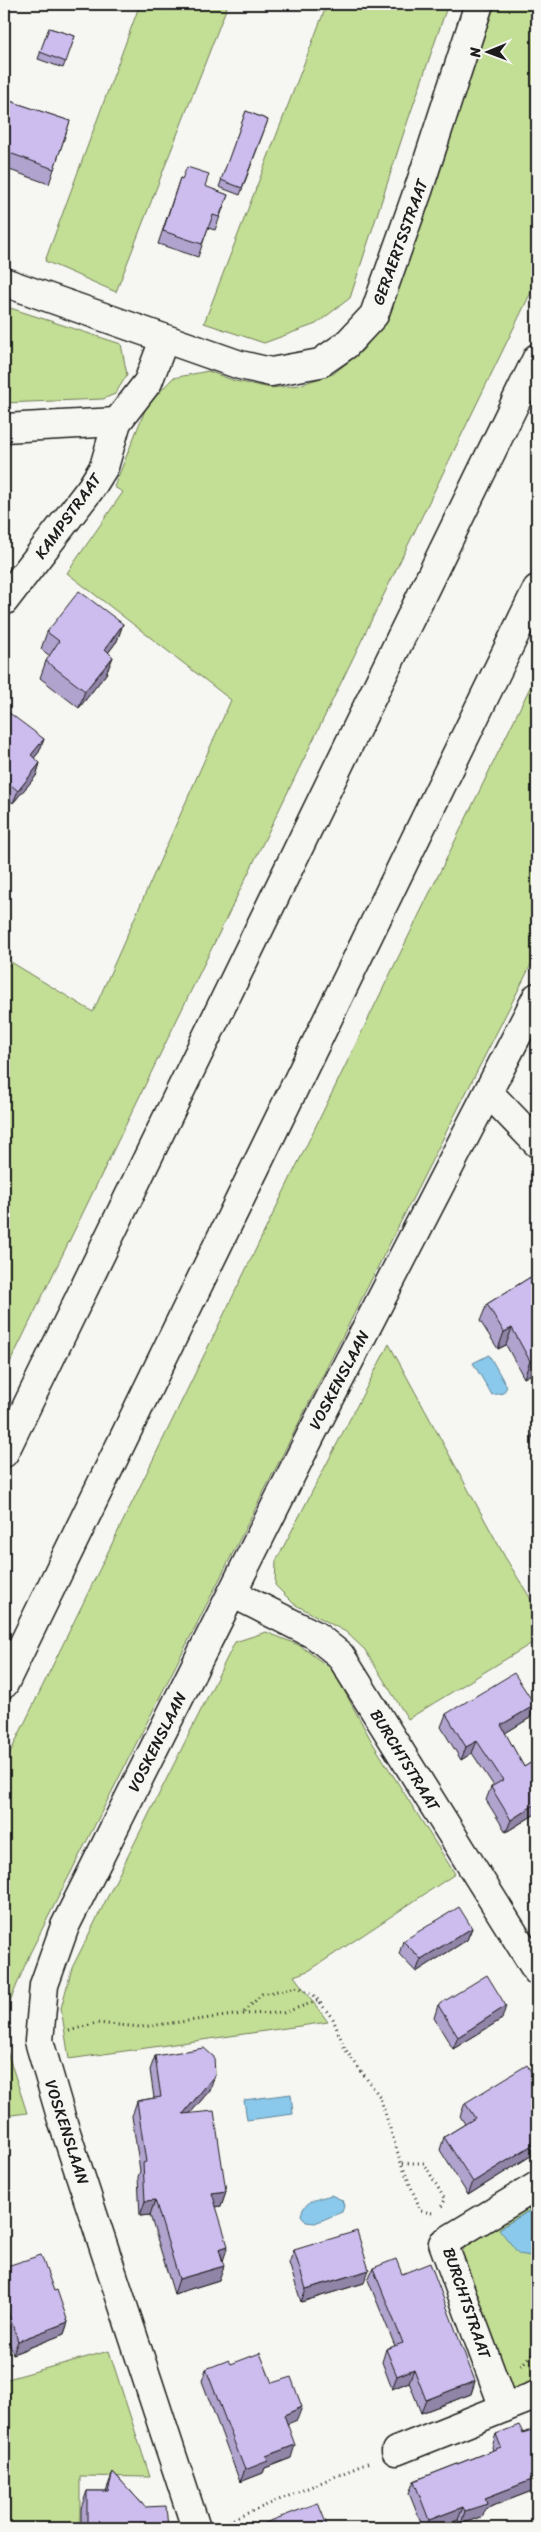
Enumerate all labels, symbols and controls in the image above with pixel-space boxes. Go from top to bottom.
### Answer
north arrow [464,28,514,78]
text: N [463,47,488,58]
street label: GERAERTSSTRAAT [364,174,437,309]
street label: KAMPSTRAAT [27,466,110,565]
street label: VOSKENSLAAN [301,1325,377,1435]
street label: VOSKENSLAAN [119,1687,195,1797]
street label: BURCHTSTRAAT [362,1703,449,1818]
street label: VOSKENSLAAN [36,2076,98,2188]
street label: BURCHTSTRAAT [434,2244,500,2363]

